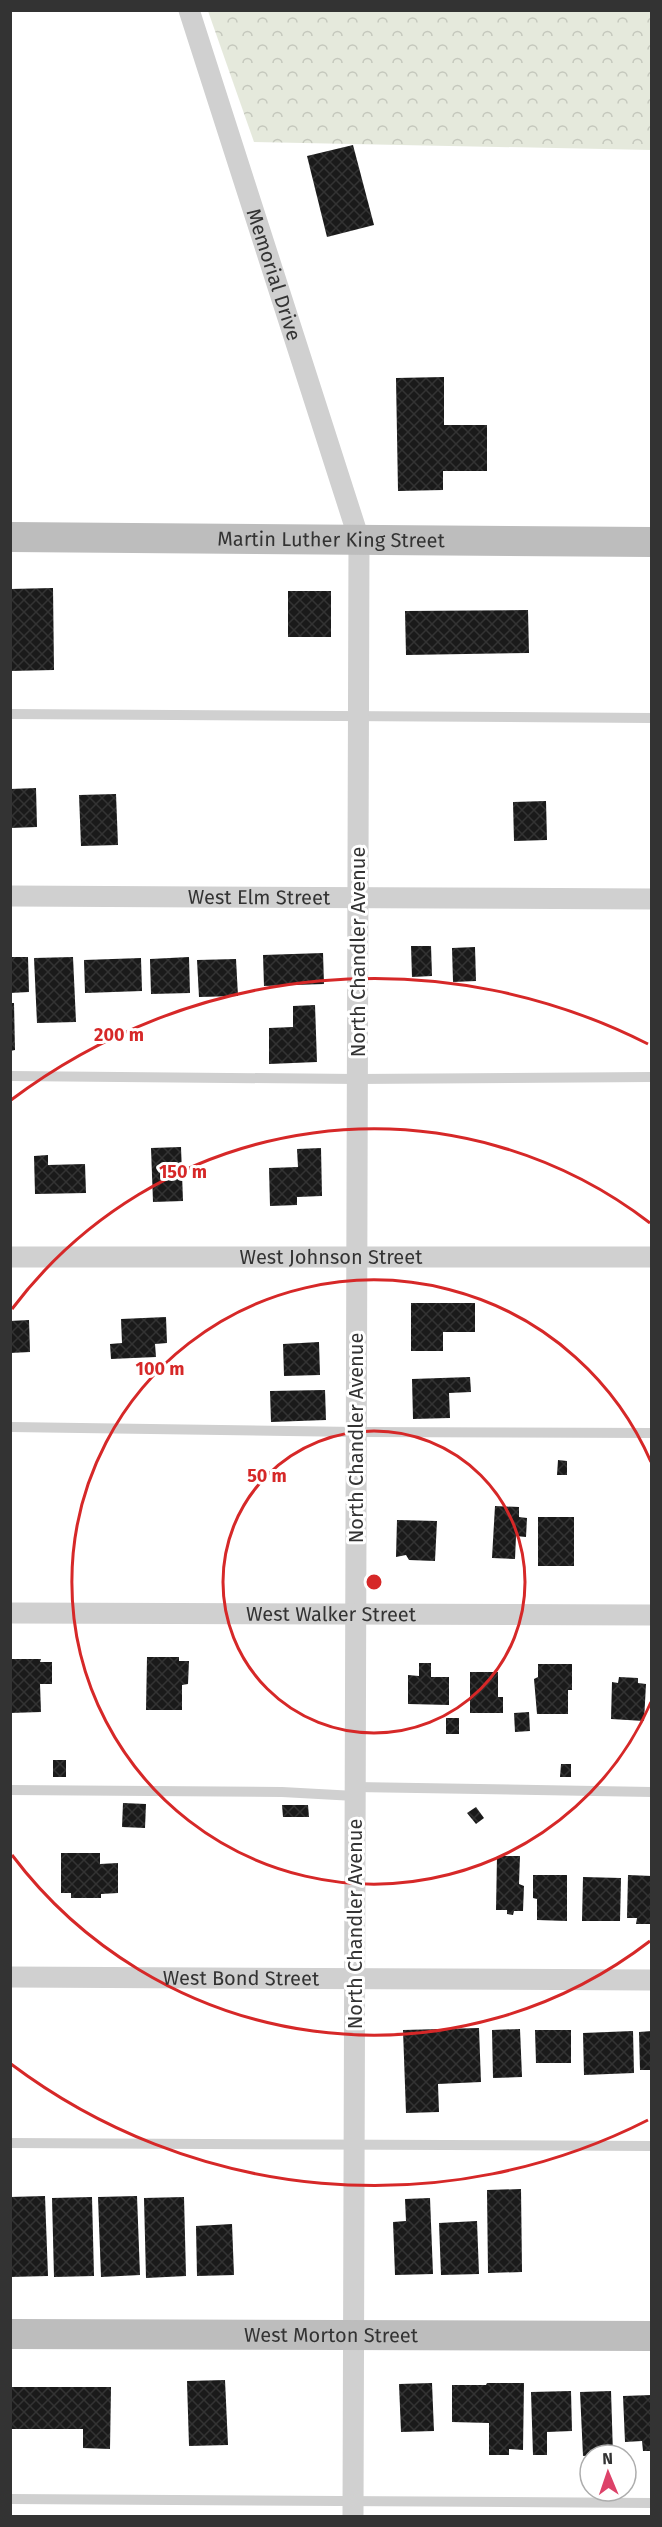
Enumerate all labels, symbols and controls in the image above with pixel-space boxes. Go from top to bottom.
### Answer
street label: Memorial Drive [242,206,307,344]
street label: Martin Luther King Street [217,527,446,552]
street label: North Chandler Avenue [346,847,370,1057]
street label: West Elm Street [188,885,331,909]
text: 200 m [94,1024,144,1046]
text: 150 m [159,1161,207,1183]
street label: West Johnson Street [240,1245,423,1269]
street label: North Chandler Avenue [344,1333,368,1543]
text: 100 m [136,1358,184,1380]
text: 50 m [247,1465,287,1487]
centre of rings [364,1572,384,1592]
street label: West Walker Street [246,1602,417,1626]
street label: North Chandler Avenue [343,1819,367,2029]
street label: West Bond Street [163,1966,320,1990]
street label: West Morton Street [244,2323,419,2347]
north arrow [578,2443,638,2503]
text: N [602,2449,613,2468]

